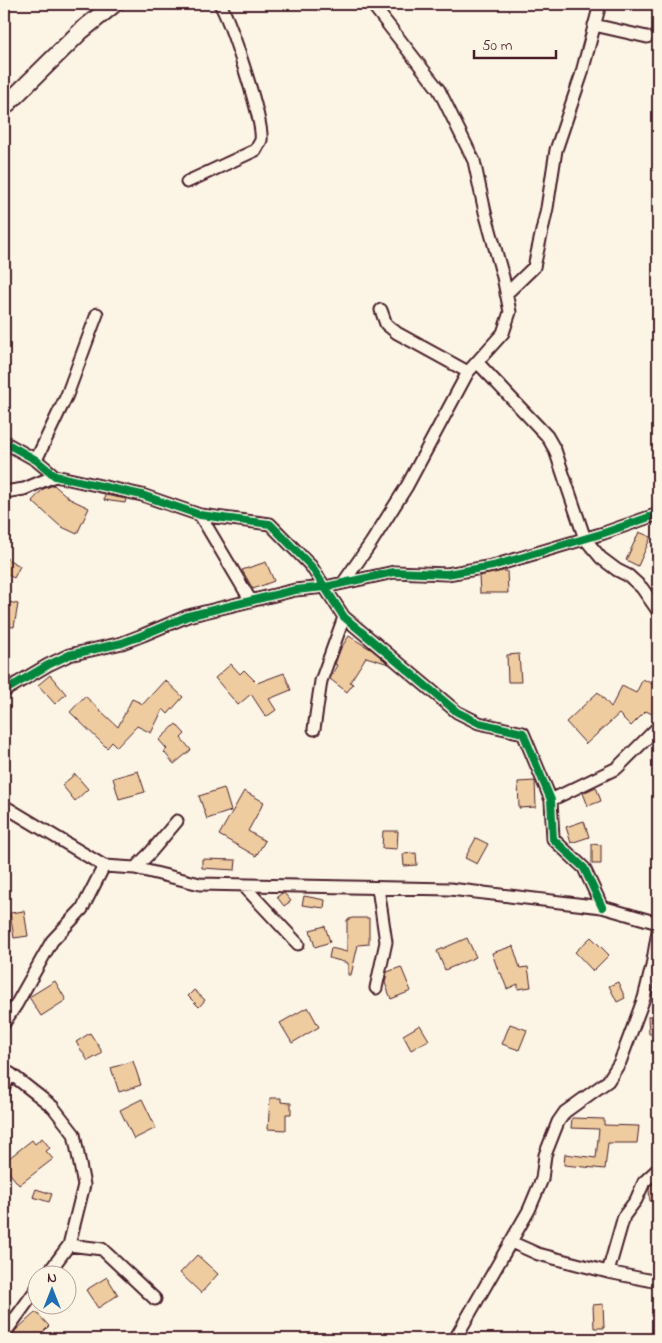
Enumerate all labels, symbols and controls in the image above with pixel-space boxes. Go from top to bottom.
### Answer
scale bar [474,28,557,60]
text: 50 m [482,35,513,57]
north arrow [28,1266,78,1316]
text: N [47,1268,57,1289]

